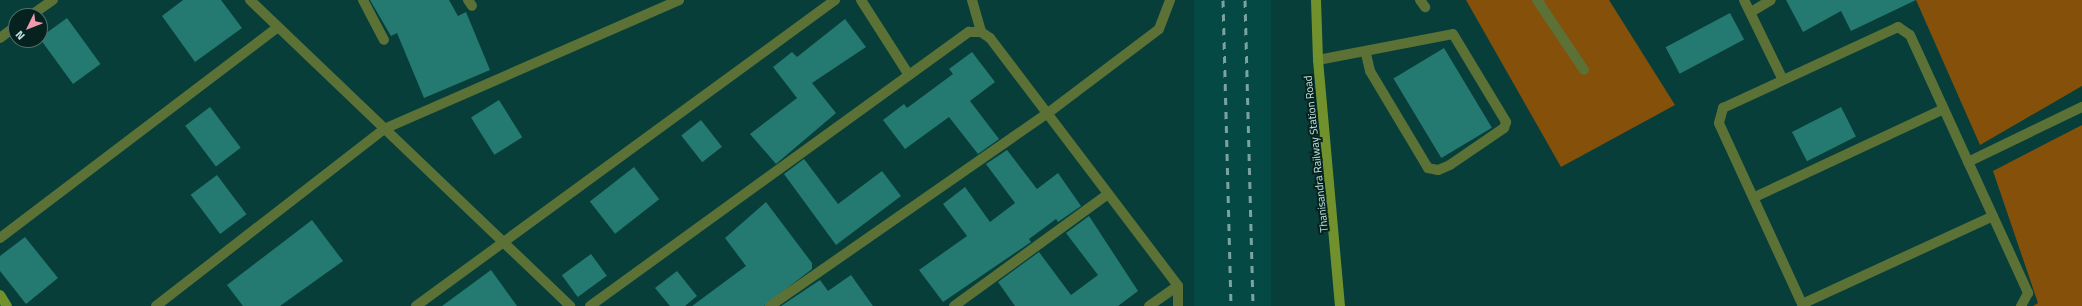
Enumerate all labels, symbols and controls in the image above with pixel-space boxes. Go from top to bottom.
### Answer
north arrow [8,8,48,48]
text: N [12,27,28,44]
street label: Thanisandra Railway Station Road [1301,75,1331,233]

